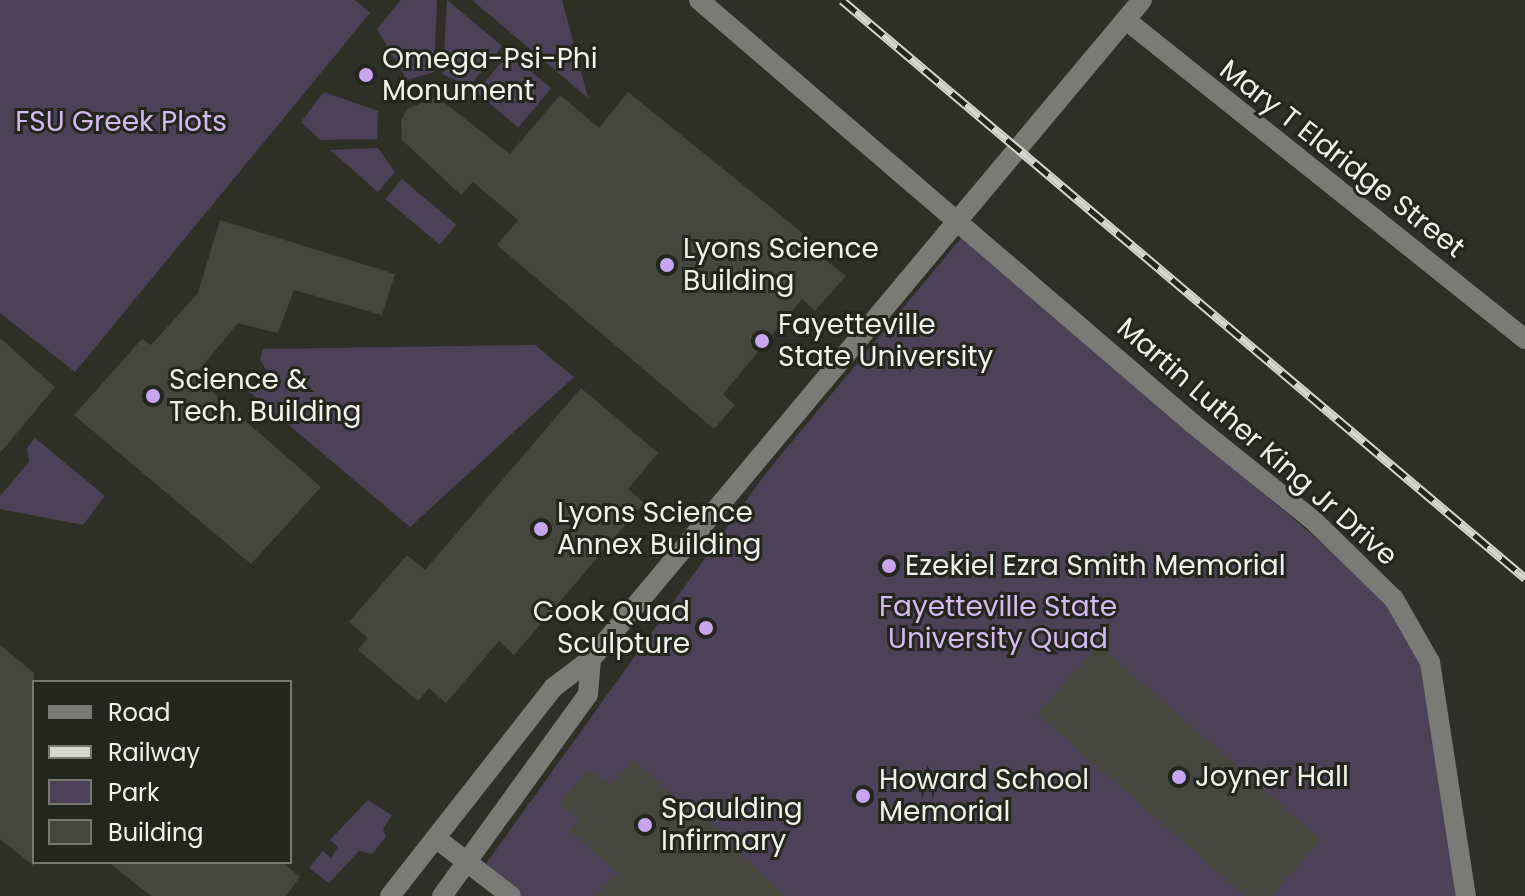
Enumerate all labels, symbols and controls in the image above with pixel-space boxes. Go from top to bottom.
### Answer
place label: Omega-Psi-Phi Monument [382,42,598,108]
street label: Mary T Eldridge Street [1213,53,1471,265]
marker: Omega-Psi-Phi Monument [357,66,375,84]
park label: FSU Greek Plots [15,105,227,139]
place label: Lyons Science Building [683,232,879,298]
marker: Lyons Science Building [658,256,676,274]
place label: Fayetteville State University [778,308,993,374]
street label: Martin Luther King Jr Drive [1110,311,1404,573]
marker: Fayetteville State University [753,332,771,350]
place label: Science & Tech. Building [169,363,361,429]
marker: Science & Tech. Building [144,387,162,405]
place label: Lyons Science Annex Building [557,496,761,562]
marker: Lyons Science Annex Building [532,520,550,538]
place label: Ezekiel Ezra Smith Memorial [905,549,1286,583]
marker: Ezekiel Ezra Smith Memorial [880,557,898,575]
park label: Fayetteville State University Quad [879,590,1117,656]
place label: Cook Quad Sculpture [533,595,690,661]
marker: Cook Quad Sculpture [697,619,715,637]
legend [32,680,292,864]
text: Road [108,696,170,729]
text: Railway [108,736,200,769]
place label: Joyner Hall [1195,760,1349,794]
place label: Howard School Memorial [879,763,1089,829]
marker: Joyner Hall [1170,768,1188,786]
text: Park [108,776,159,809]
marker: Howard School Memorial [854,787,872,805]
place label: Spaulding Infirmary [661,792,803,858]
text: Building [108,816,204,849]
marker: Spaulding Infirmary [636,816,654,834]

